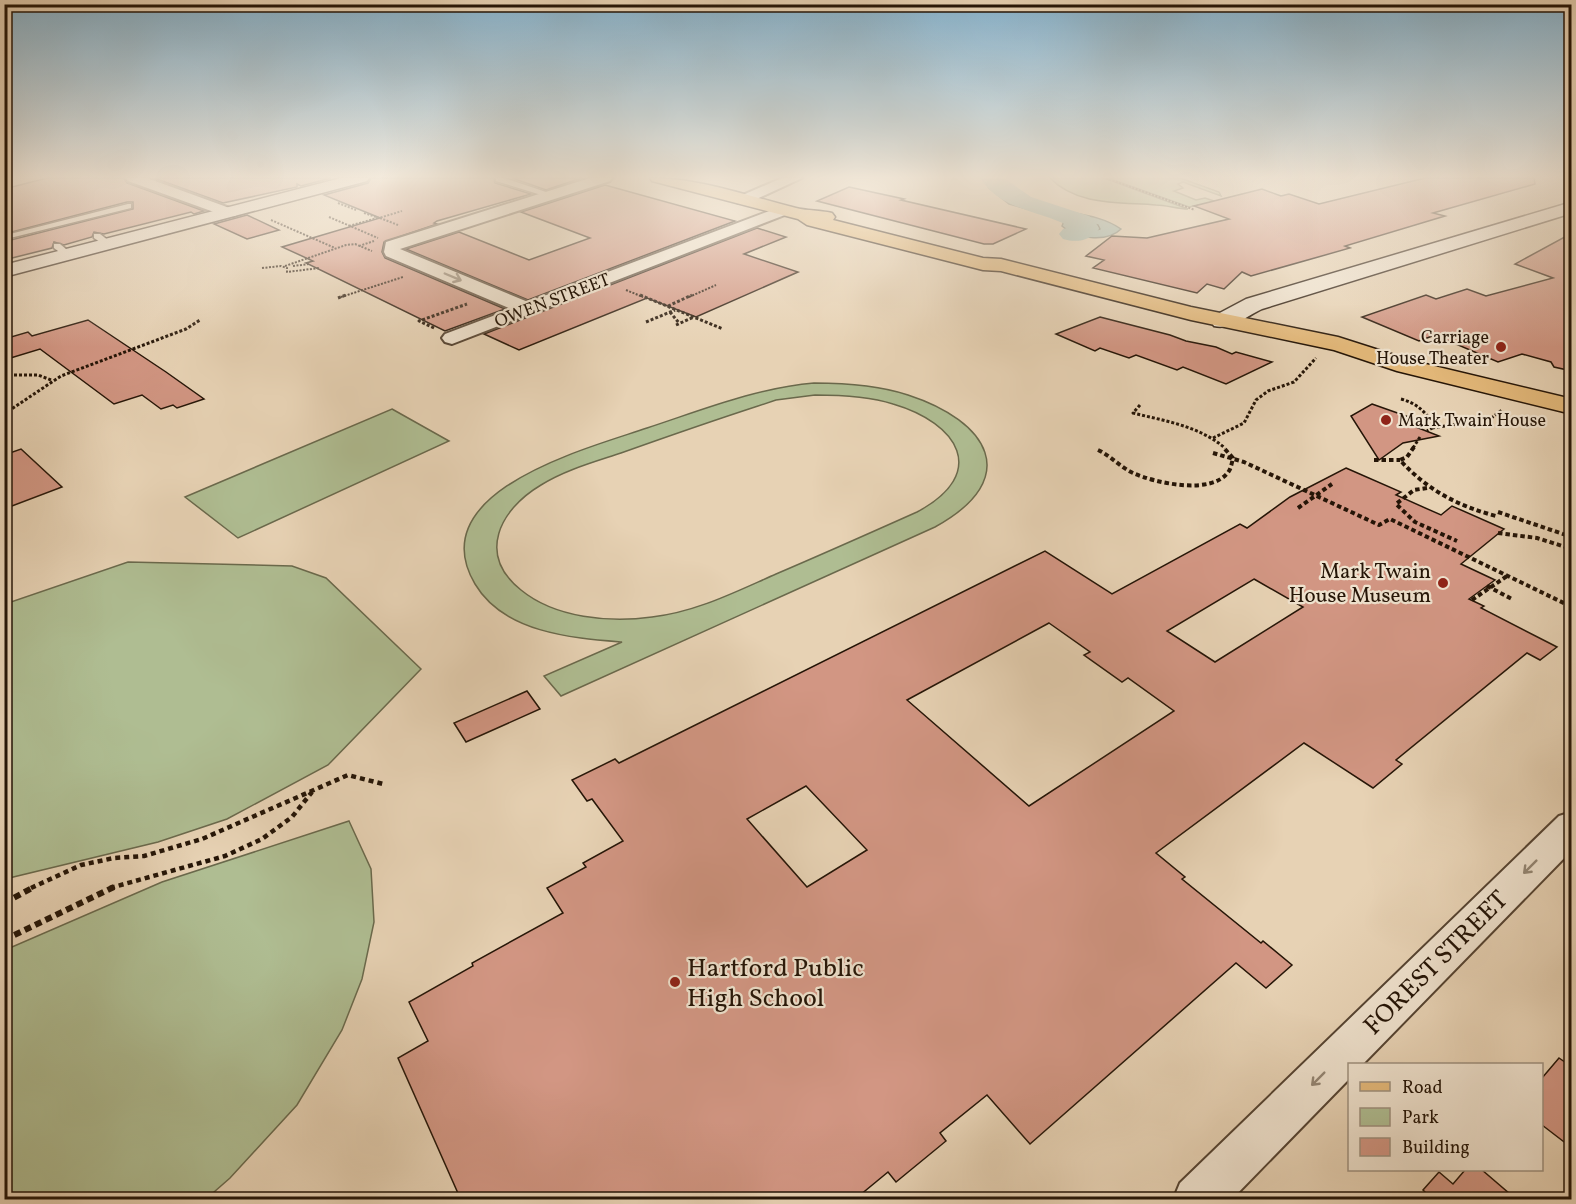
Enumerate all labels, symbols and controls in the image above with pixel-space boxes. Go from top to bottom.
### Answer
street label: OWEN STREET [491,268,614,335]
one-way arrow [444,273,462,284]
place label: Carriage House Theater [1376,326,1489,372]
marker: Carriage House Theater [1494,340,1508,354]
place label: Mark Twain House [1398,409,1546,434]
marker: Mark Twain House [1379,413,1393,427]
place label: Mark Twain House Museum [1289,558,1431,611]
marker: Mark Twain House Museum [1436,576,1450,590]
one-way arrow [1523,859,1538,874]
street label: FOREST STREET [1356,883,1517,1044]
place label: Hartford Public High School [687,951,864,1017]
marker: Hartford Public High School [668,975,682,989]
legend [1348,1063,1543,1171]
one-way arrow [1310,1072,1325,1086]
text: Road [1402,1076,1443,1101]
text: Park [1402,1106,1439,1131]
text: Building [1402,1136,1470,1161]

